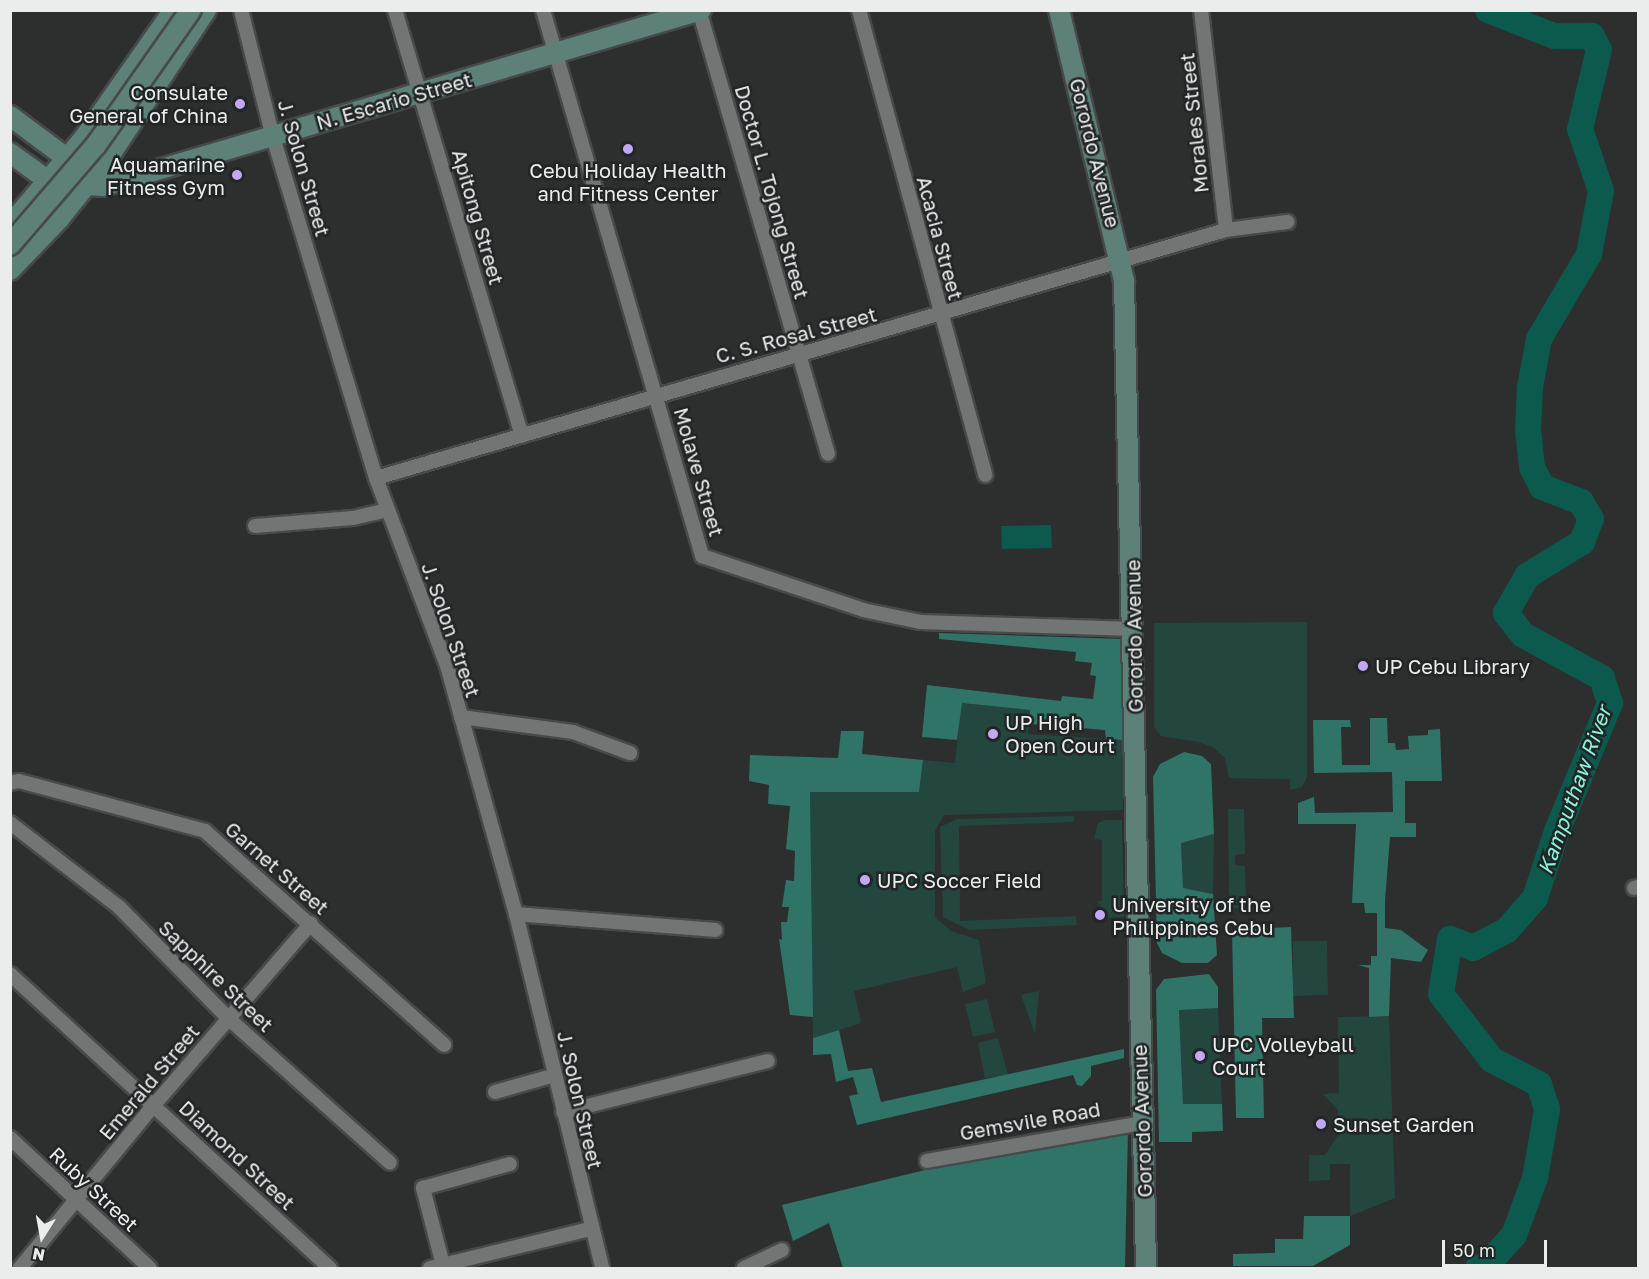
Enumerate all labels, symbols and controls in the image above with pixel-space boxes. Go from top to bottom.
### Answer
street label: Morales Street [1175,52,1213,194]
street label: N. Escario Street [314,67,474,135]
street label: Gorordo Avenue [1065,76,1125,230]
place label: Consulate General of China [69,80,228,127]
street label: Doctor L. Tojong Street [730,82,814,302]
marker: Consulate General of China [233,97,247,111]
street label: J. Solon Street [273,97,335,239]
marker: Cebu Holiday Health and Fitness Center [621,142,635,156]
street label: Apitong Street [447,146,509,288]
place label: Aquamarine Fitness Gym [107,152,225,199]
place label: Cebu Holiday Health and Fitness Center [529,158,727,205]
marker: Aquamarine Fitness Gym [230,168,244,182]
street label: Acacia Street [912,173,968,303]
street label: C. S. Rosal Street [713,302,879,368]
street label: Molave Street [669,405,729,539]
street label: J. Solon Street [417,559,485,701]
street label: Gorordo Avenue [1121,559,1147,713]
place label: UP Cebu Library [1375,654,1530,678]
marker: UP Cebu Library [1356,659,1370,673]
water label: Kamputhaw River [1532,702,1616,878]
place label: UP High Open Court [1005,710,1115,757]
marker: UP High Open Court [986,727,1000,741]
street label: Garnet Street [220,817,334,919]
place label: UPC Soccer Field [877,868,1042,892]
marker: UPC Soccer Field [858,873,872,887]
place label: University of the Philippines Cebu [1112,892,1274,939]
marker: University of the Philippines Cebu [1093,908,1107,922]
street label: Sapphire Street [154,915,278,1037]
street label: Emerald Street [94,1019,204,1145]
street label: J. Solon Street [552,1029,608,1171]
place label: UPC Volleyball Court [1212,1032,1354,1079]
street label: Gorordo Avenue [1127,1044,1157,1198]
marker: UPC Volleyball Court [1193,1049,1207,1063]
street label: Diamond Street [174,1095,300,1215]
street label: Gemsvile Road [958,1097,1102,1145]
place label: Sunset Garden [1333,1112,1475,1136]
marker: Sunset Garden [1314,1117,1328,1131]
street label: Ruby Street [45,1142,143,1236]
north arrow [12,1207,72,1267]
scale bar [1445,1228,1550,1266]
text: 50 m [1453,1239,1495,1261]
text: N [31,1244,46,1266]

